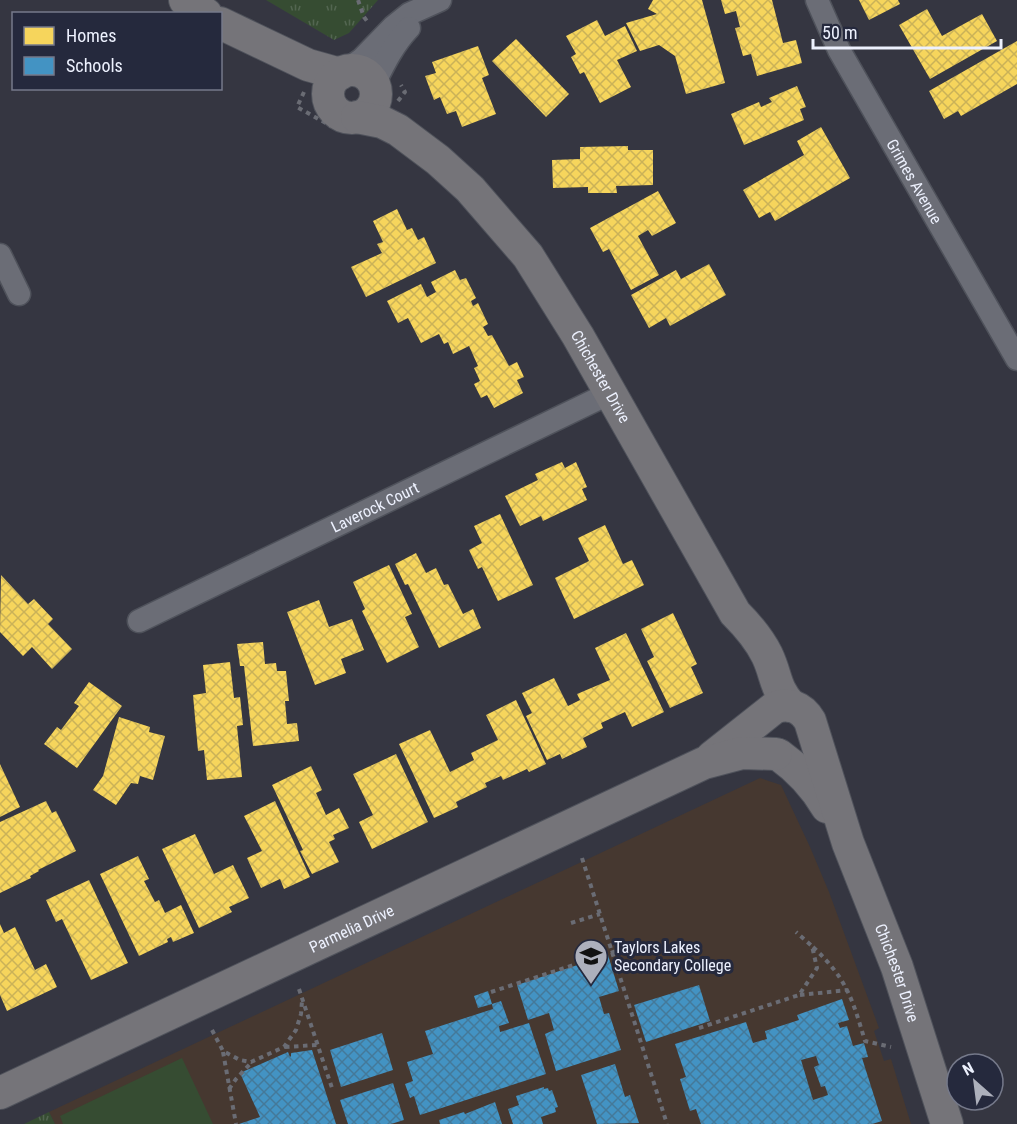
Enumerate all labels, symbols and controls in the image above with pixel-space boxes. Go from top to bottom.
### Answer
legend [12,12,222,90]
scale bar [813,12,1000,50]
text: 50 m [822,22,857,43]
text: Homes [66,25,116,46]
text: Schools [66,55,123,76]
street label: Grimes Avenue [883,135,946,227]
street label: Chichester Drive [567,327,635,426]
street label: Laverock Court [328,477,422,536]
street label: Parmelia Drive [306,900,397,956]
street label: Chichester Drive [871,921,923,1024]
school or university icon: Taylors Lakes Secondary College [573,938,609,985]
place label: Taylors Lakes Secondary College [614,938,731,975]
north arrow [945,1052,1005,1112]
text: N [959,1059,977,1080]

